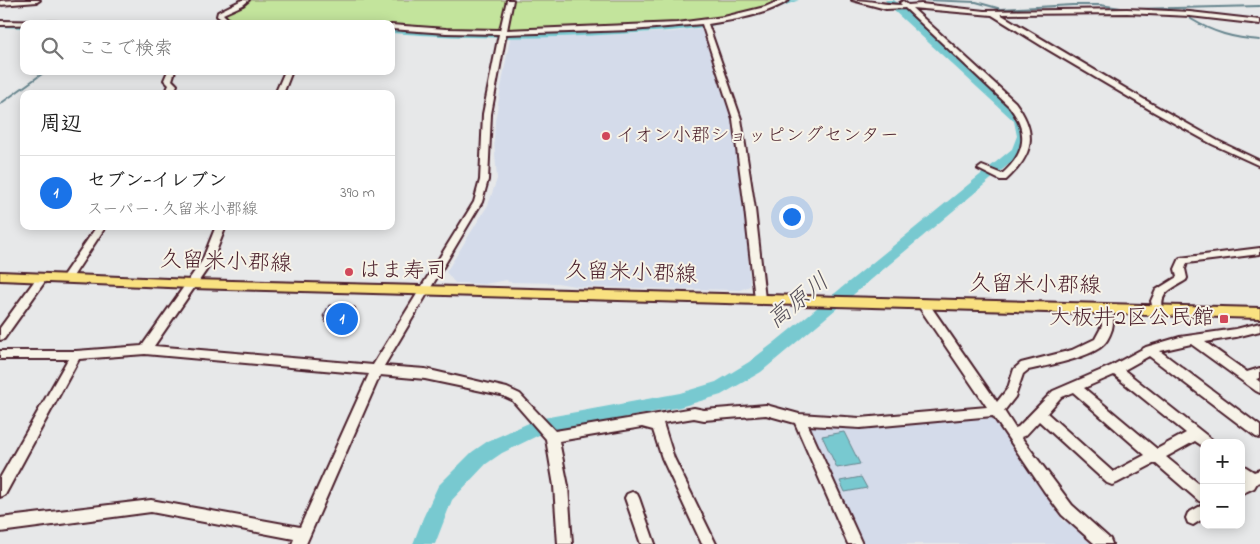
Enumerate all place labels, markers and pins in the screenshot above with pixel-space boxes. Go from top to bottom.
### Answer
place label: イオン小郡ショッピングセンター [616,123,899,150]
marker: イオン小郡ショッピングセンター [600,130,612,142]
place label: はま寿司 [359,256,447,288]
marker: はま寿司 [343,266,355,278]
pin: 1 [326,300,358,338]
place label: 大板井2区公民館 [1049,303,1214,335]
marker: 大板井2区公民館 [1218,313,1230,325]

